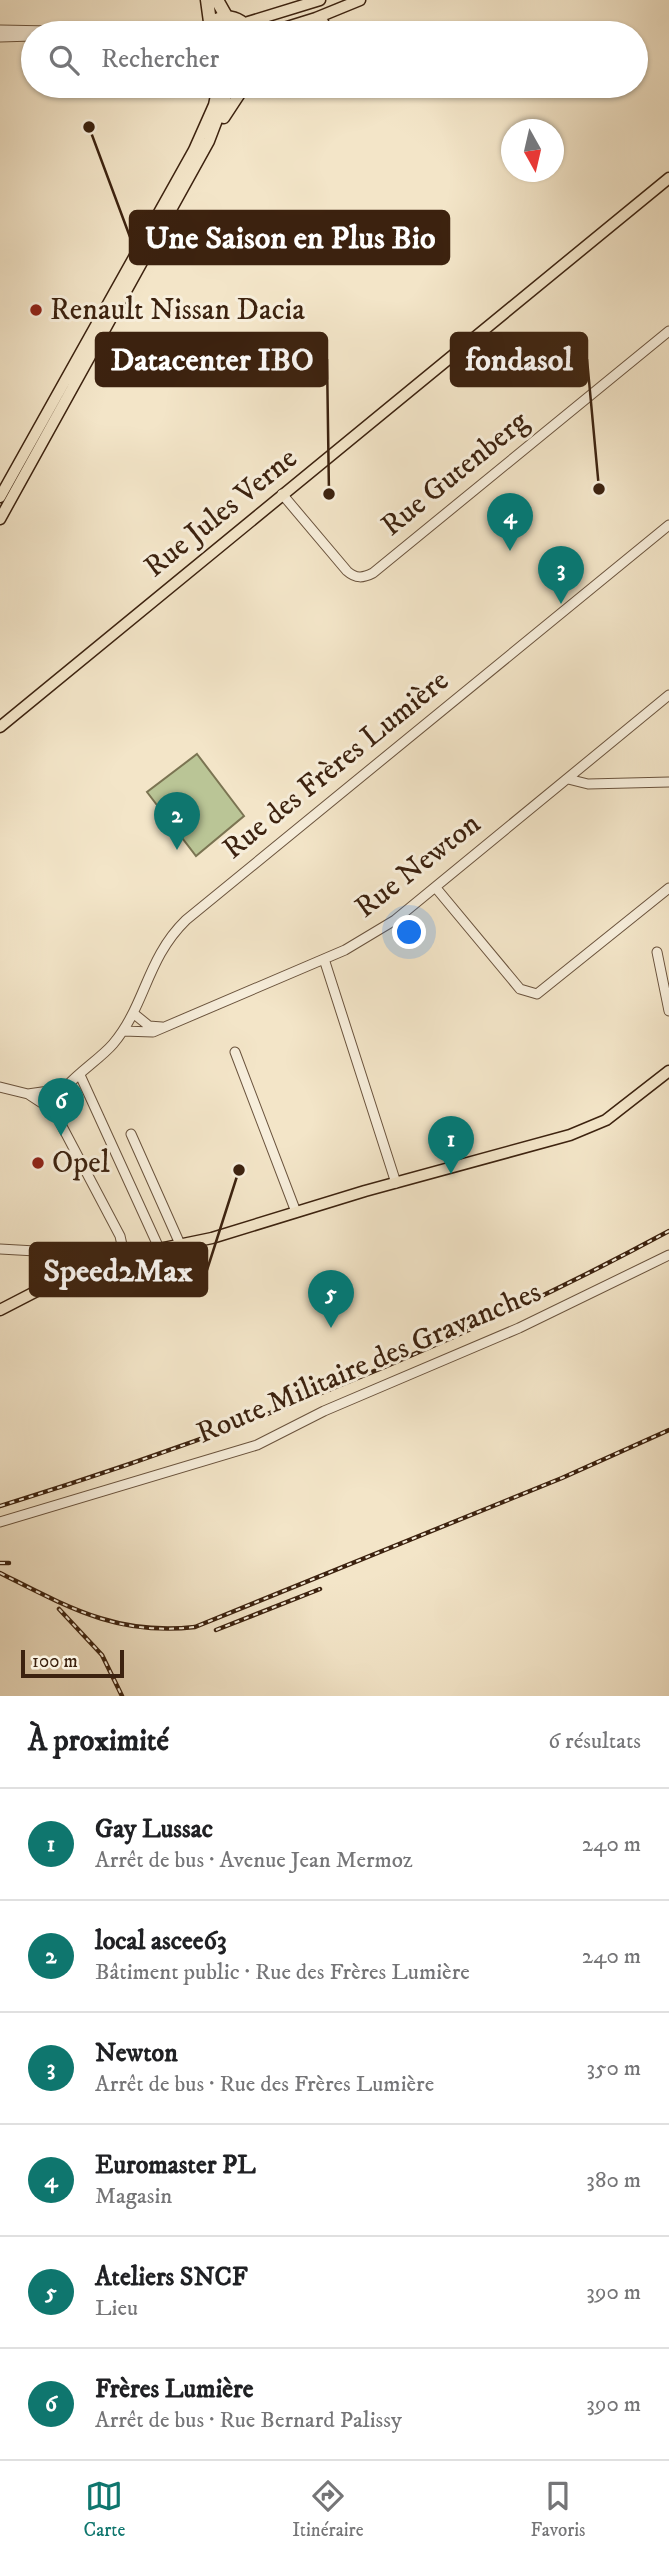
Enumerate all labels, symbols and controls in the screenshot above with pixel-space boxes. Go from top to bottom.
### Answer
search box [21,21,648,98]
icon: search [45,41,83,79]
text: Rechercher [101,43,219,76]
north arrow [501,119,564,182]
callout: Une Saison en Plus Bio [130,211,449,264]
text: Une Saison en Plus Bio [145,219,435,259]
place label: Renault Nissan Dacia [50,292,305,329]
marker: Renault Nissan Dacia [28,302,44,318]
callout: Datacenter IBO [96,333,327,386]
callout: fondasol [451,333,587,386]
text: Datacenter IBO [110,341,314,381]
text: fondasol [464,341,573,381]
street label: Rue Gutenberg [374,403,536,545]
street label: Rue Jules Verne [137,440,305,586]
pin: 4 [487,493,533,551]
pin: 3 [538,546,584,604]
street label: Rue des Frères Lumière [216,662,456,868]
pin: 2 [154,792,200,850]
street label: Rue Newton [348,805,488,926]
your location [392,915,426,949]
pin: 6 [38,1078,84,1136]
pin: 1 [428,1116,474,1174]
place label: Opel [52,1145,110,1182]
marker: Opel [30,1155,46,1171]
callout: Speed2Max [30,1243,207,1296]
text: Speed2Max [43,1252,193,1292]
pin: 5 [308,1270,354,1328]
street label: Route Militaire des Gravanches [191,1274,547,1452]
scale bar [21,1647,124,1679]
text: 100 m [32,1650,78,1673]
text: À proximité [28,1723,169,1760]
text: 6 résultats [548,1727,641,1756]
text: Gay Lussac [95,1813,213,1846]
text: 1 [47,1830,55,1859]
text: 240 m [582,1830,641,1859]
text: Arrêt de bus · Avenue Jean Mermoz [95,1846,413,1875]
text: local ascee63 [95,1925,227,1958]
text: 2 [45,1942,57,1971]
text: 240 m [582,1942,641,1971]
text: Bâtiment public · Rue des Frères Lumière [95,1958,470,1987]
text: Newton [95,2037,178,2070]
text: 3 [47,2054,55,2083]
text: 350 m [586,2054,641,2083]
text: Arrêt de bus · Rue des Frères Lumière [95,2070,434,2099]
text: Euromaster PL [95,2149,256,2182]
text: 4 [44,2166,58,2195]
text: 380 m [586,2166,641,2195]
text: Magasin [95,2182,172,2211]
text: Ateliers SNCF [95,2261,248,2294]
text: 5 [45,2278,57,2307]
text: 390 m [586,2278,641,2307]
text: Lieu [95,2294,138,2323]
text: Frères Lumière [95,2373,254,2406]
text: 6 [45,2390,57,2419]
text: 390 m [586,2390,641,2419]
text: Arrêt de bus · Rue Bernard Palissy [95,2406,402,2435]
tab: Carte [84,2477,125,2542]
tab: Itinéraire [292,2477,364,2542]
tab: Favoris [531,2477,585,2542]

